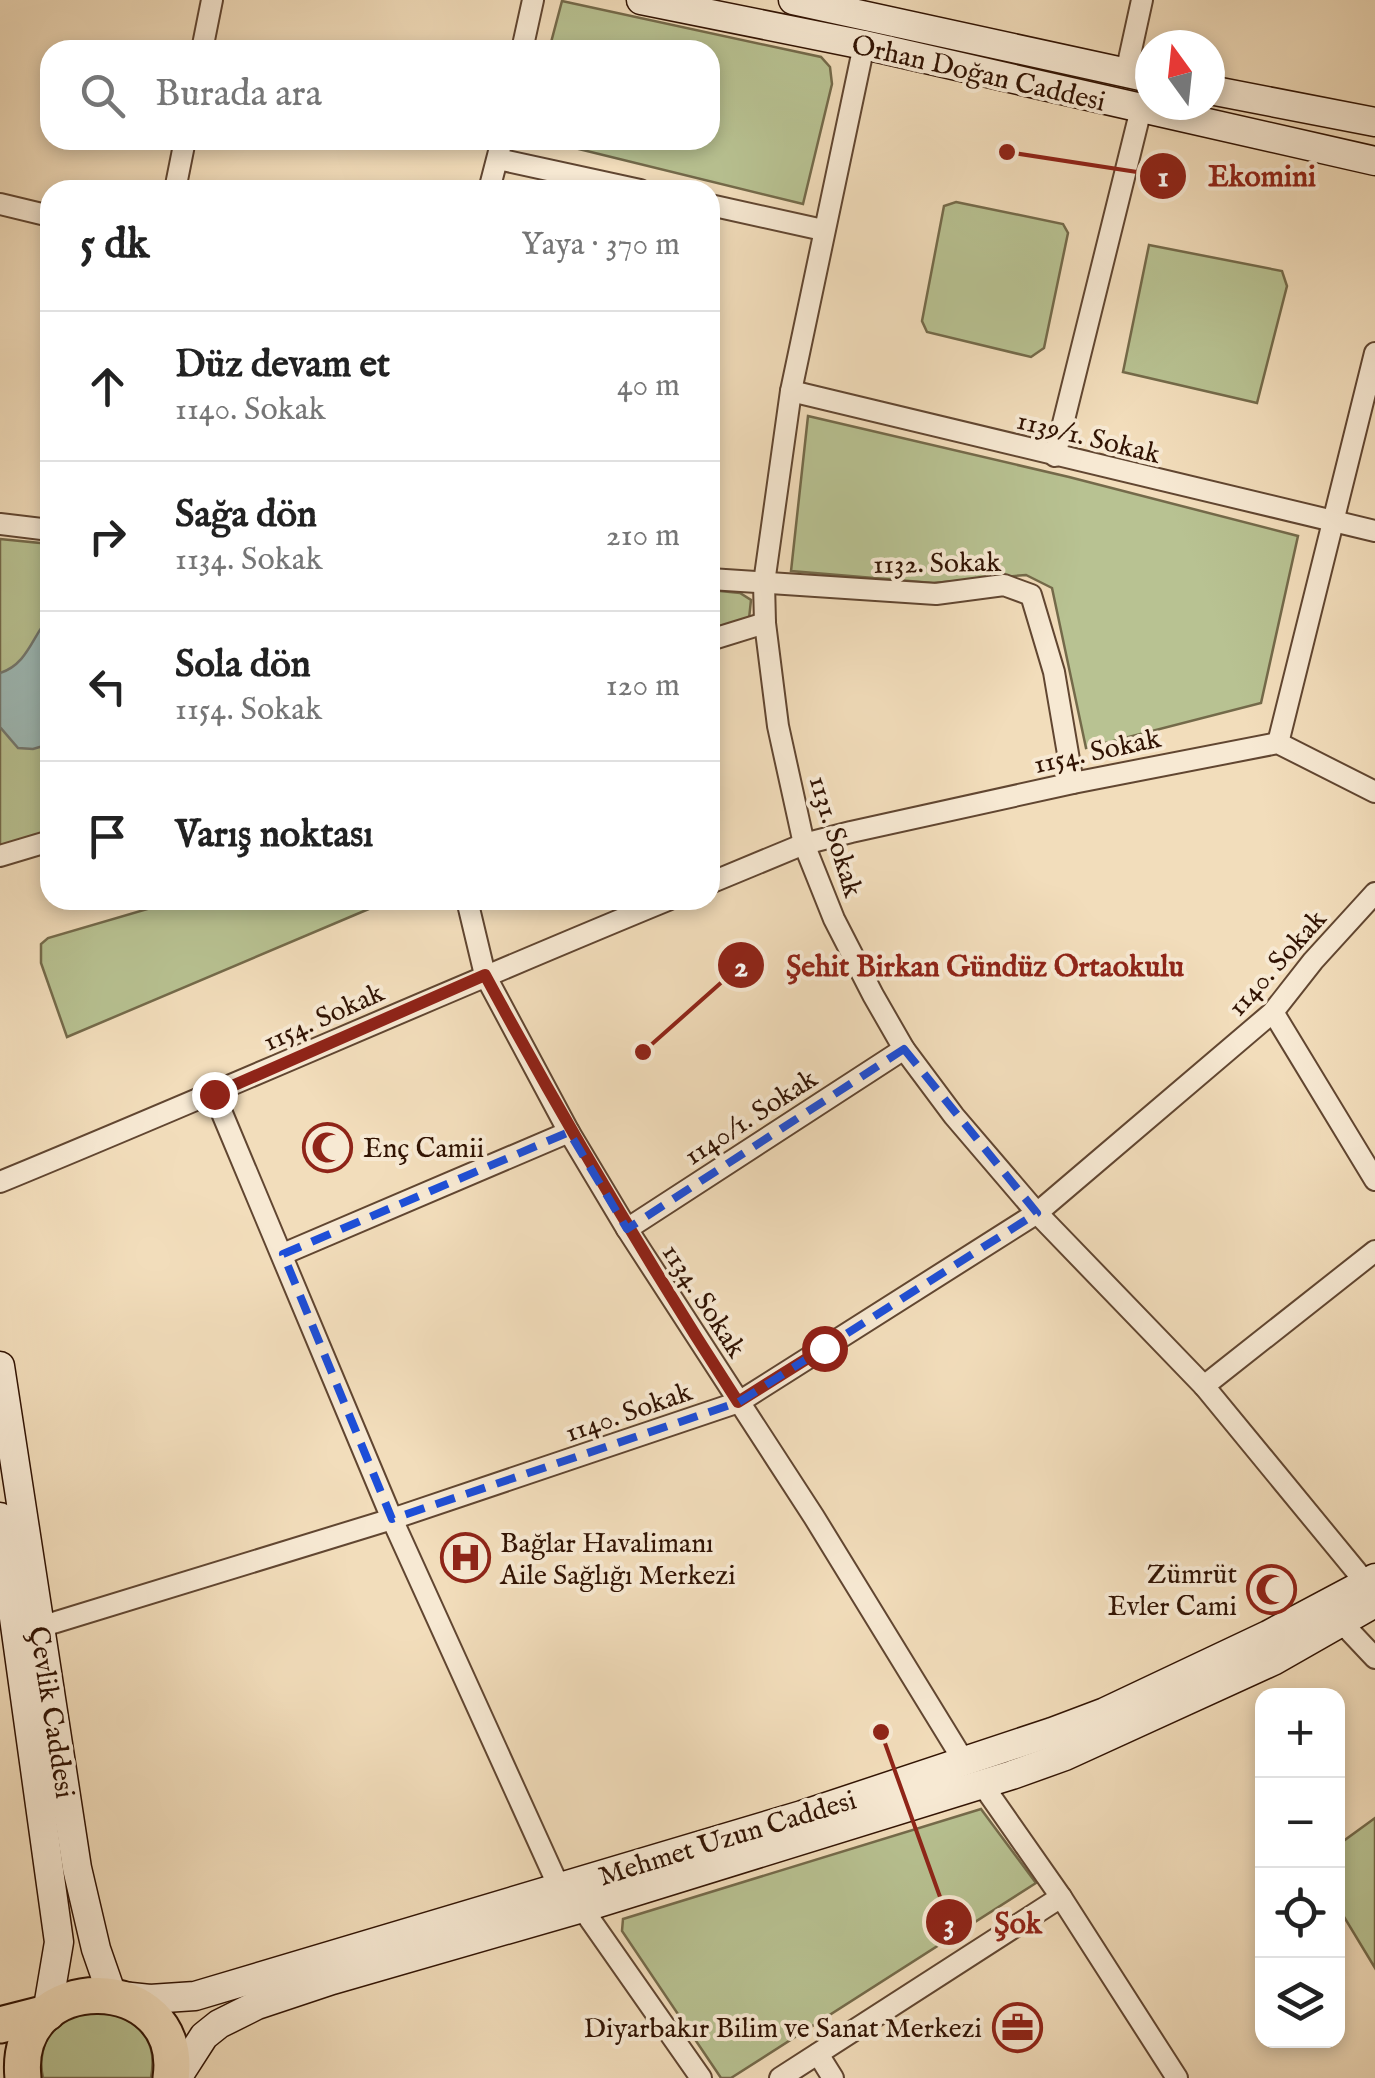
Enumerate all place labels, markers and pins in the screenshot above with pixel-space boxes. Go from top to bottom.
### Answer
callout: Ekomini [1138,146,1336,206]
callout: Şehit Birkan Gündüz Ortaokulu [716,935,1204,995]
mosque icon: Enç Camii [302,1121,354,1173]
place label: Enç Camii [363,1132,484,1167]
place label: Bağlar Havalimanı Aile Sağlığı Merkezi [499,1527,736,1594]
hospital icon: Bağlar Havalimanı Aile Sağlığı Merkezi [439,1532,491,1584]
place label: Zümrüt Evler Cami [1108,1558,1237,1625]
mosque icon: Zümrüt Evler Cami [1246,1563,1298,1615]
callout: Şok [924,1892,1062,1952]
office icon: Diyarbakır Bilim ve Sanat Merkezi [991,2001,1043,2053]
place label: Diyarbakır Bilim ve Sanat Merkezi [584,2012,982,2047]

